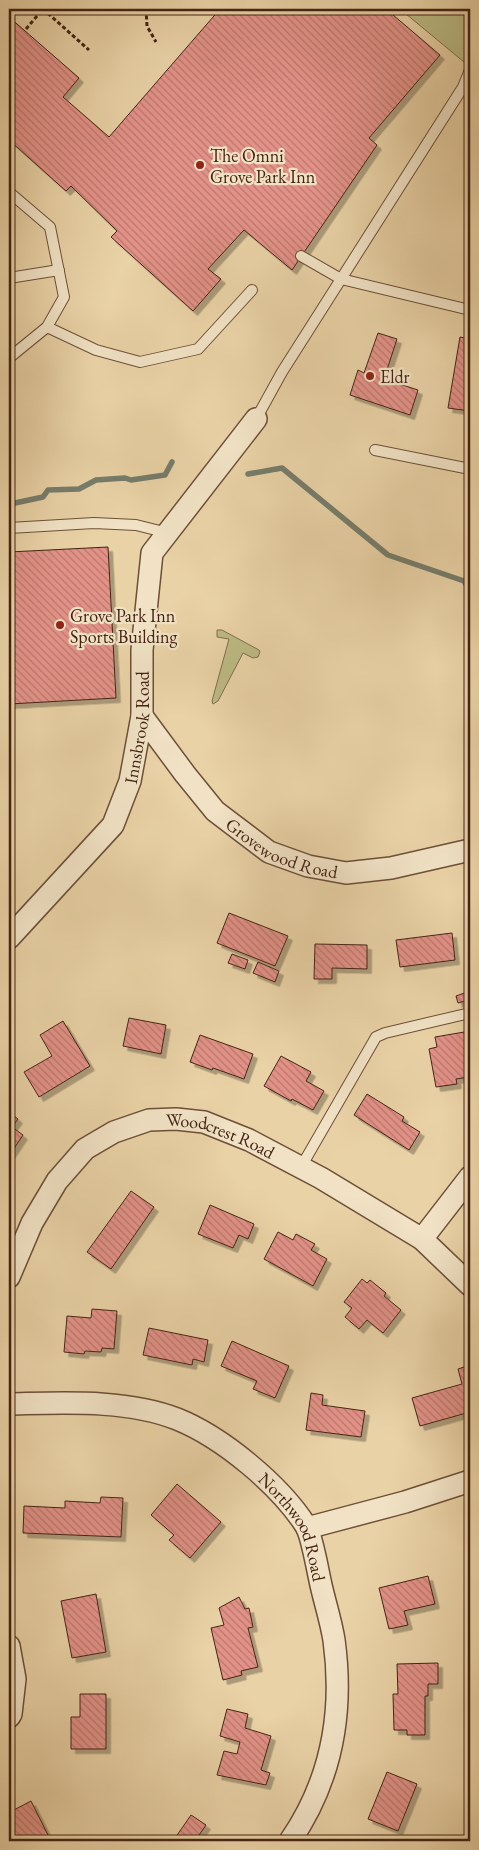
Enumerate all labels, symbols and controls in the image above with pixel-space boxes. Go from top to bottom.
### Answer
place label: The Omni Grove Park Inn [210,144,316,188]
marker: The Omni Grove Park Inn [194,159,206,171]
place label: Eldr [380,365,410,388]
marker: Eldr [364,370,376,382]
place label: Grove Park Inn Sports Building [70,604,178,648]
marker: Grove Park Inn Sports Building [54,619,66,631]
street label: Innsbrook Road [118,670,154,786]
street label: Grovewood Road [222,812,341,883]
street label: Woodcrest Road [166,1107,280,1164]
street label: Northwood Road [254,1467,332,1584]

